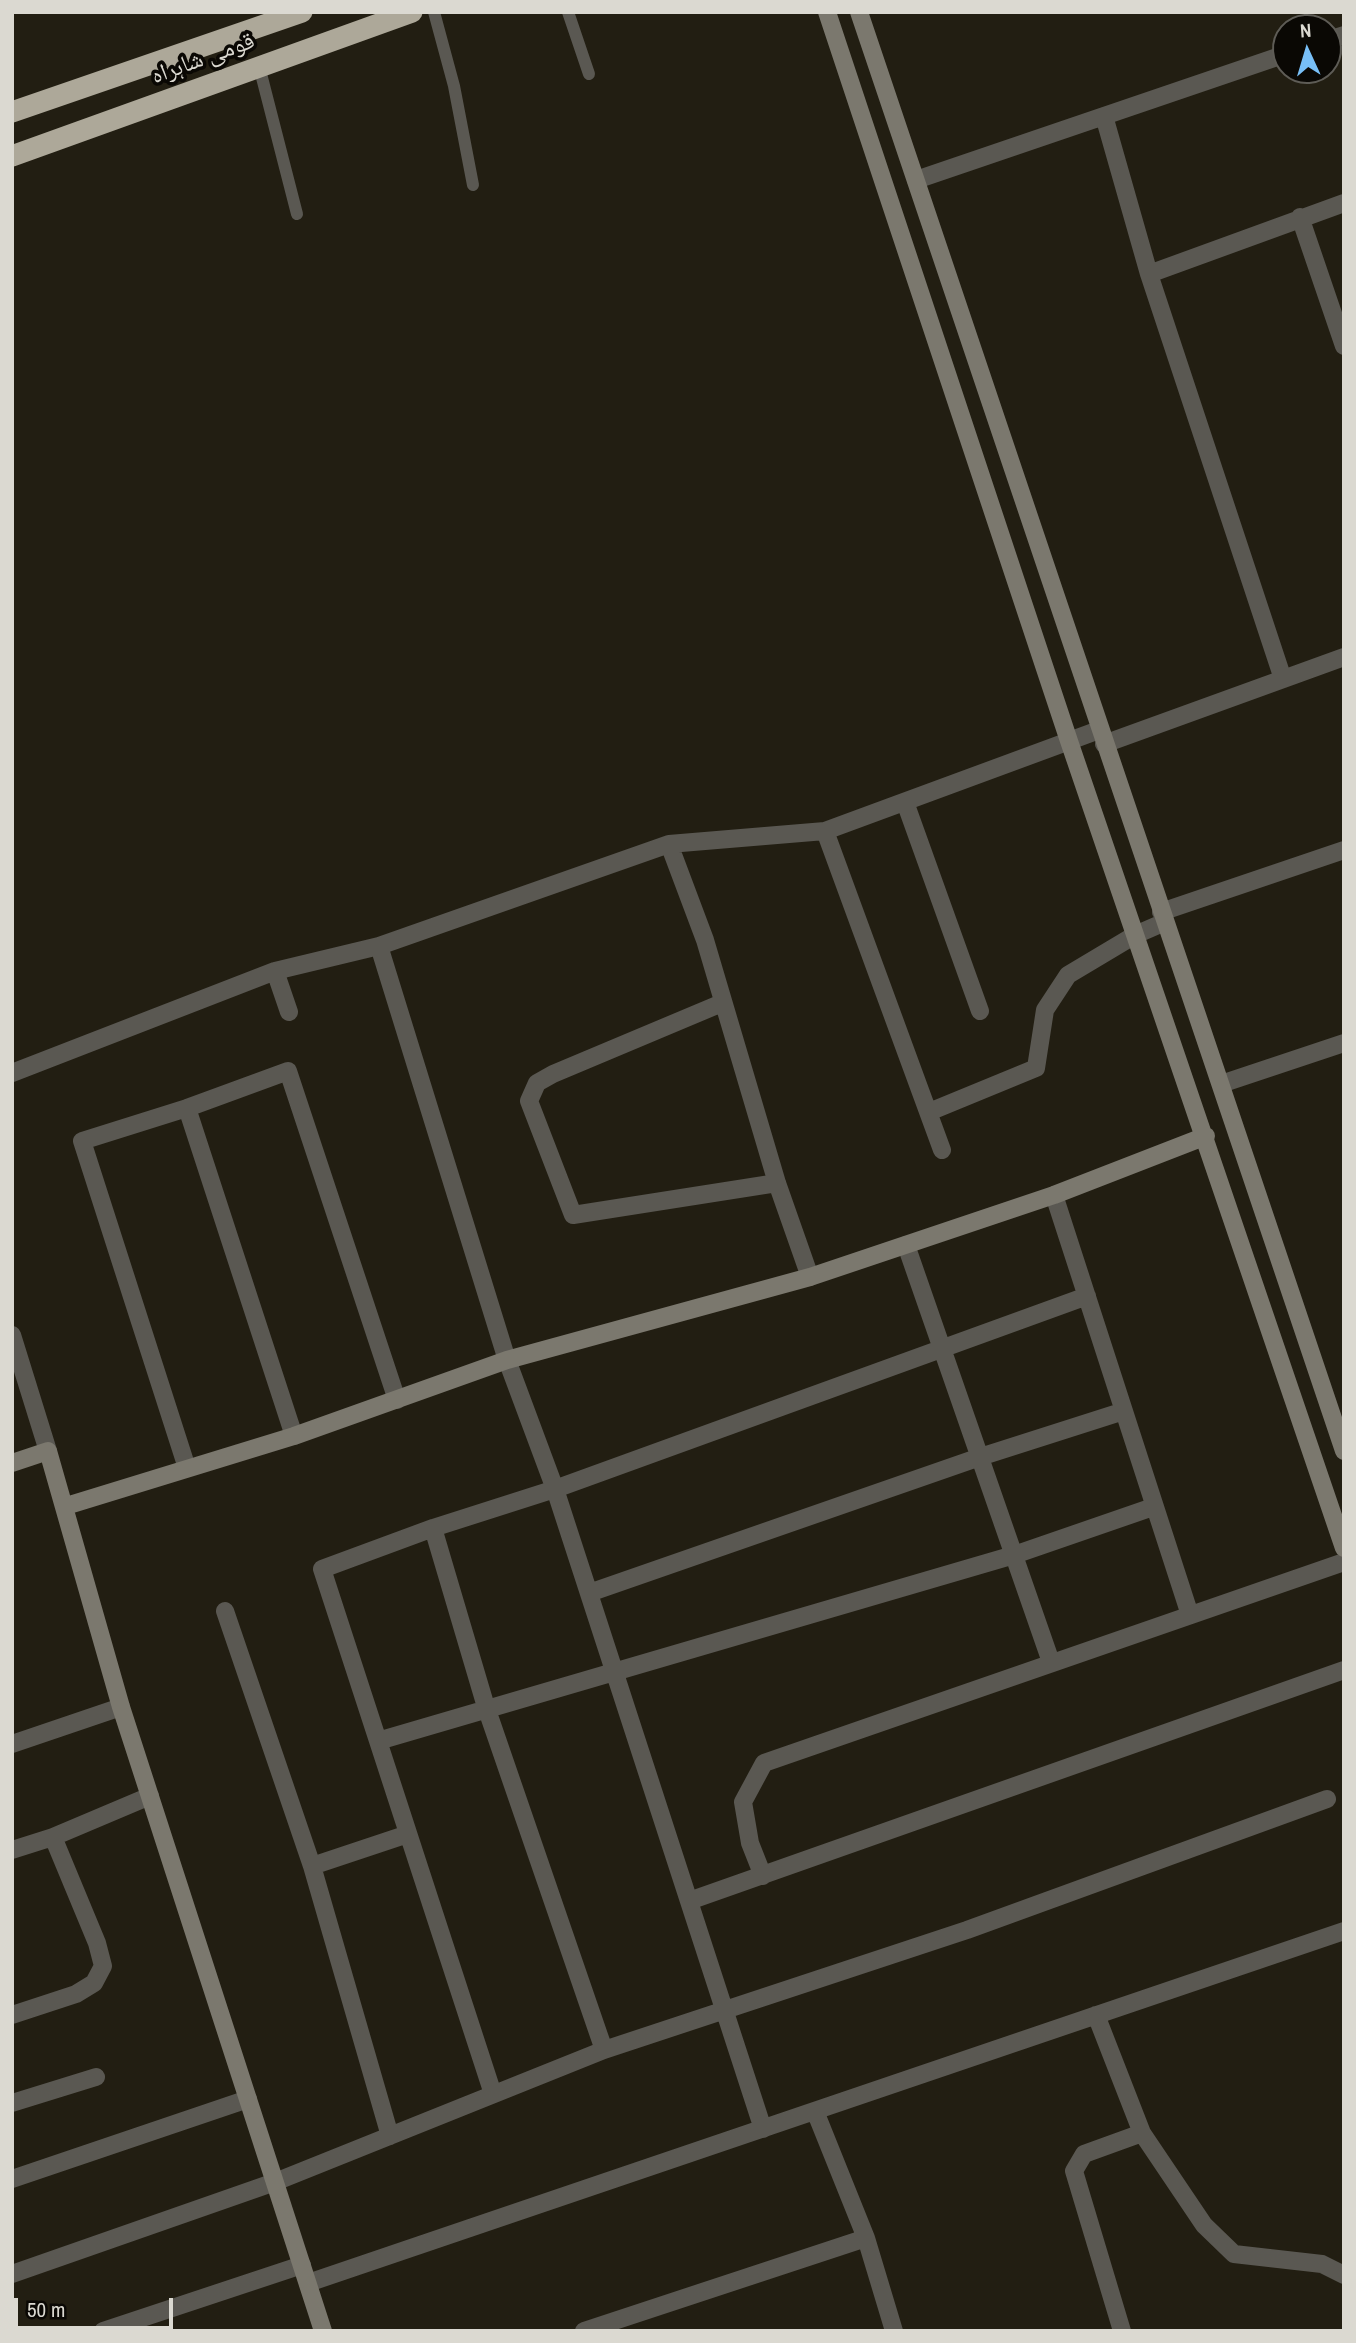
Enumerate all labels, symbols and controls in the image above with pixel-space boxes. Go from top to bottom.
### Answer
north arrow [1272,14,1342,84]
text: N [1299,17,1312,43]
street label: قومی شاہراہ [147,27,259,91]
scale bar [18,2284,177,2328]
text: 50 m [27,2295,65,2324]

